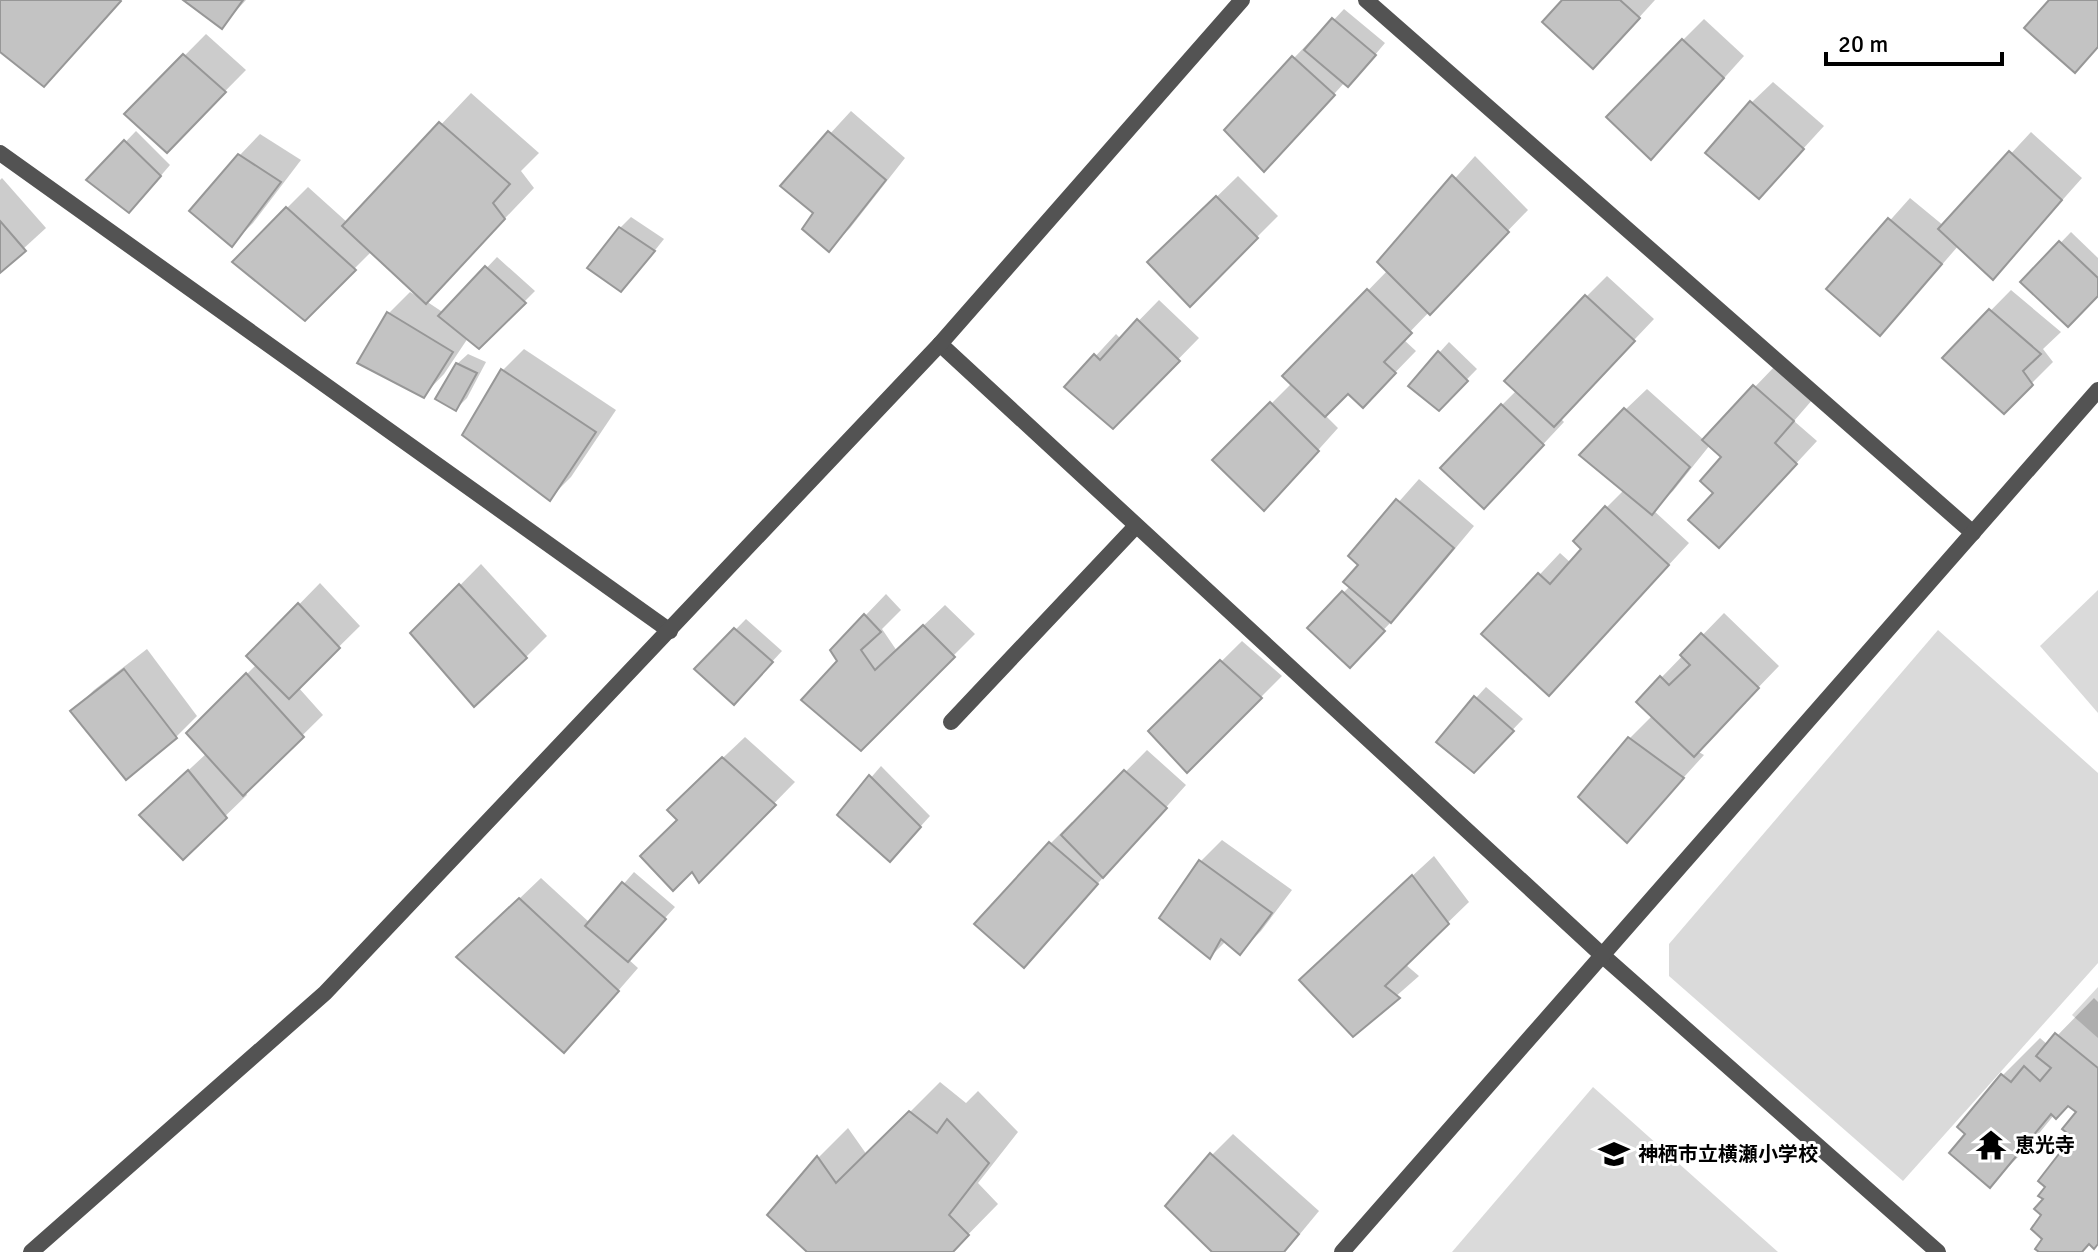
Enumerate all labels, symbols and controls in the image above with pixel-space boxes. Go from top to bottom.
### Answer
scale bar [1826,16,2002,66]
text: 20 m [1838,29,1888,59]
temple icon: 恵光寺 [1974,1128,2008,1162]
place label: 恵光寺 [2015,1133,2075,1158]
school or university icon: 神栖市立横瀬小学校 [1597,1137,1631,1171]
place label: 神栖市立横瀬小学校 [1638,1142,1818,1167]

